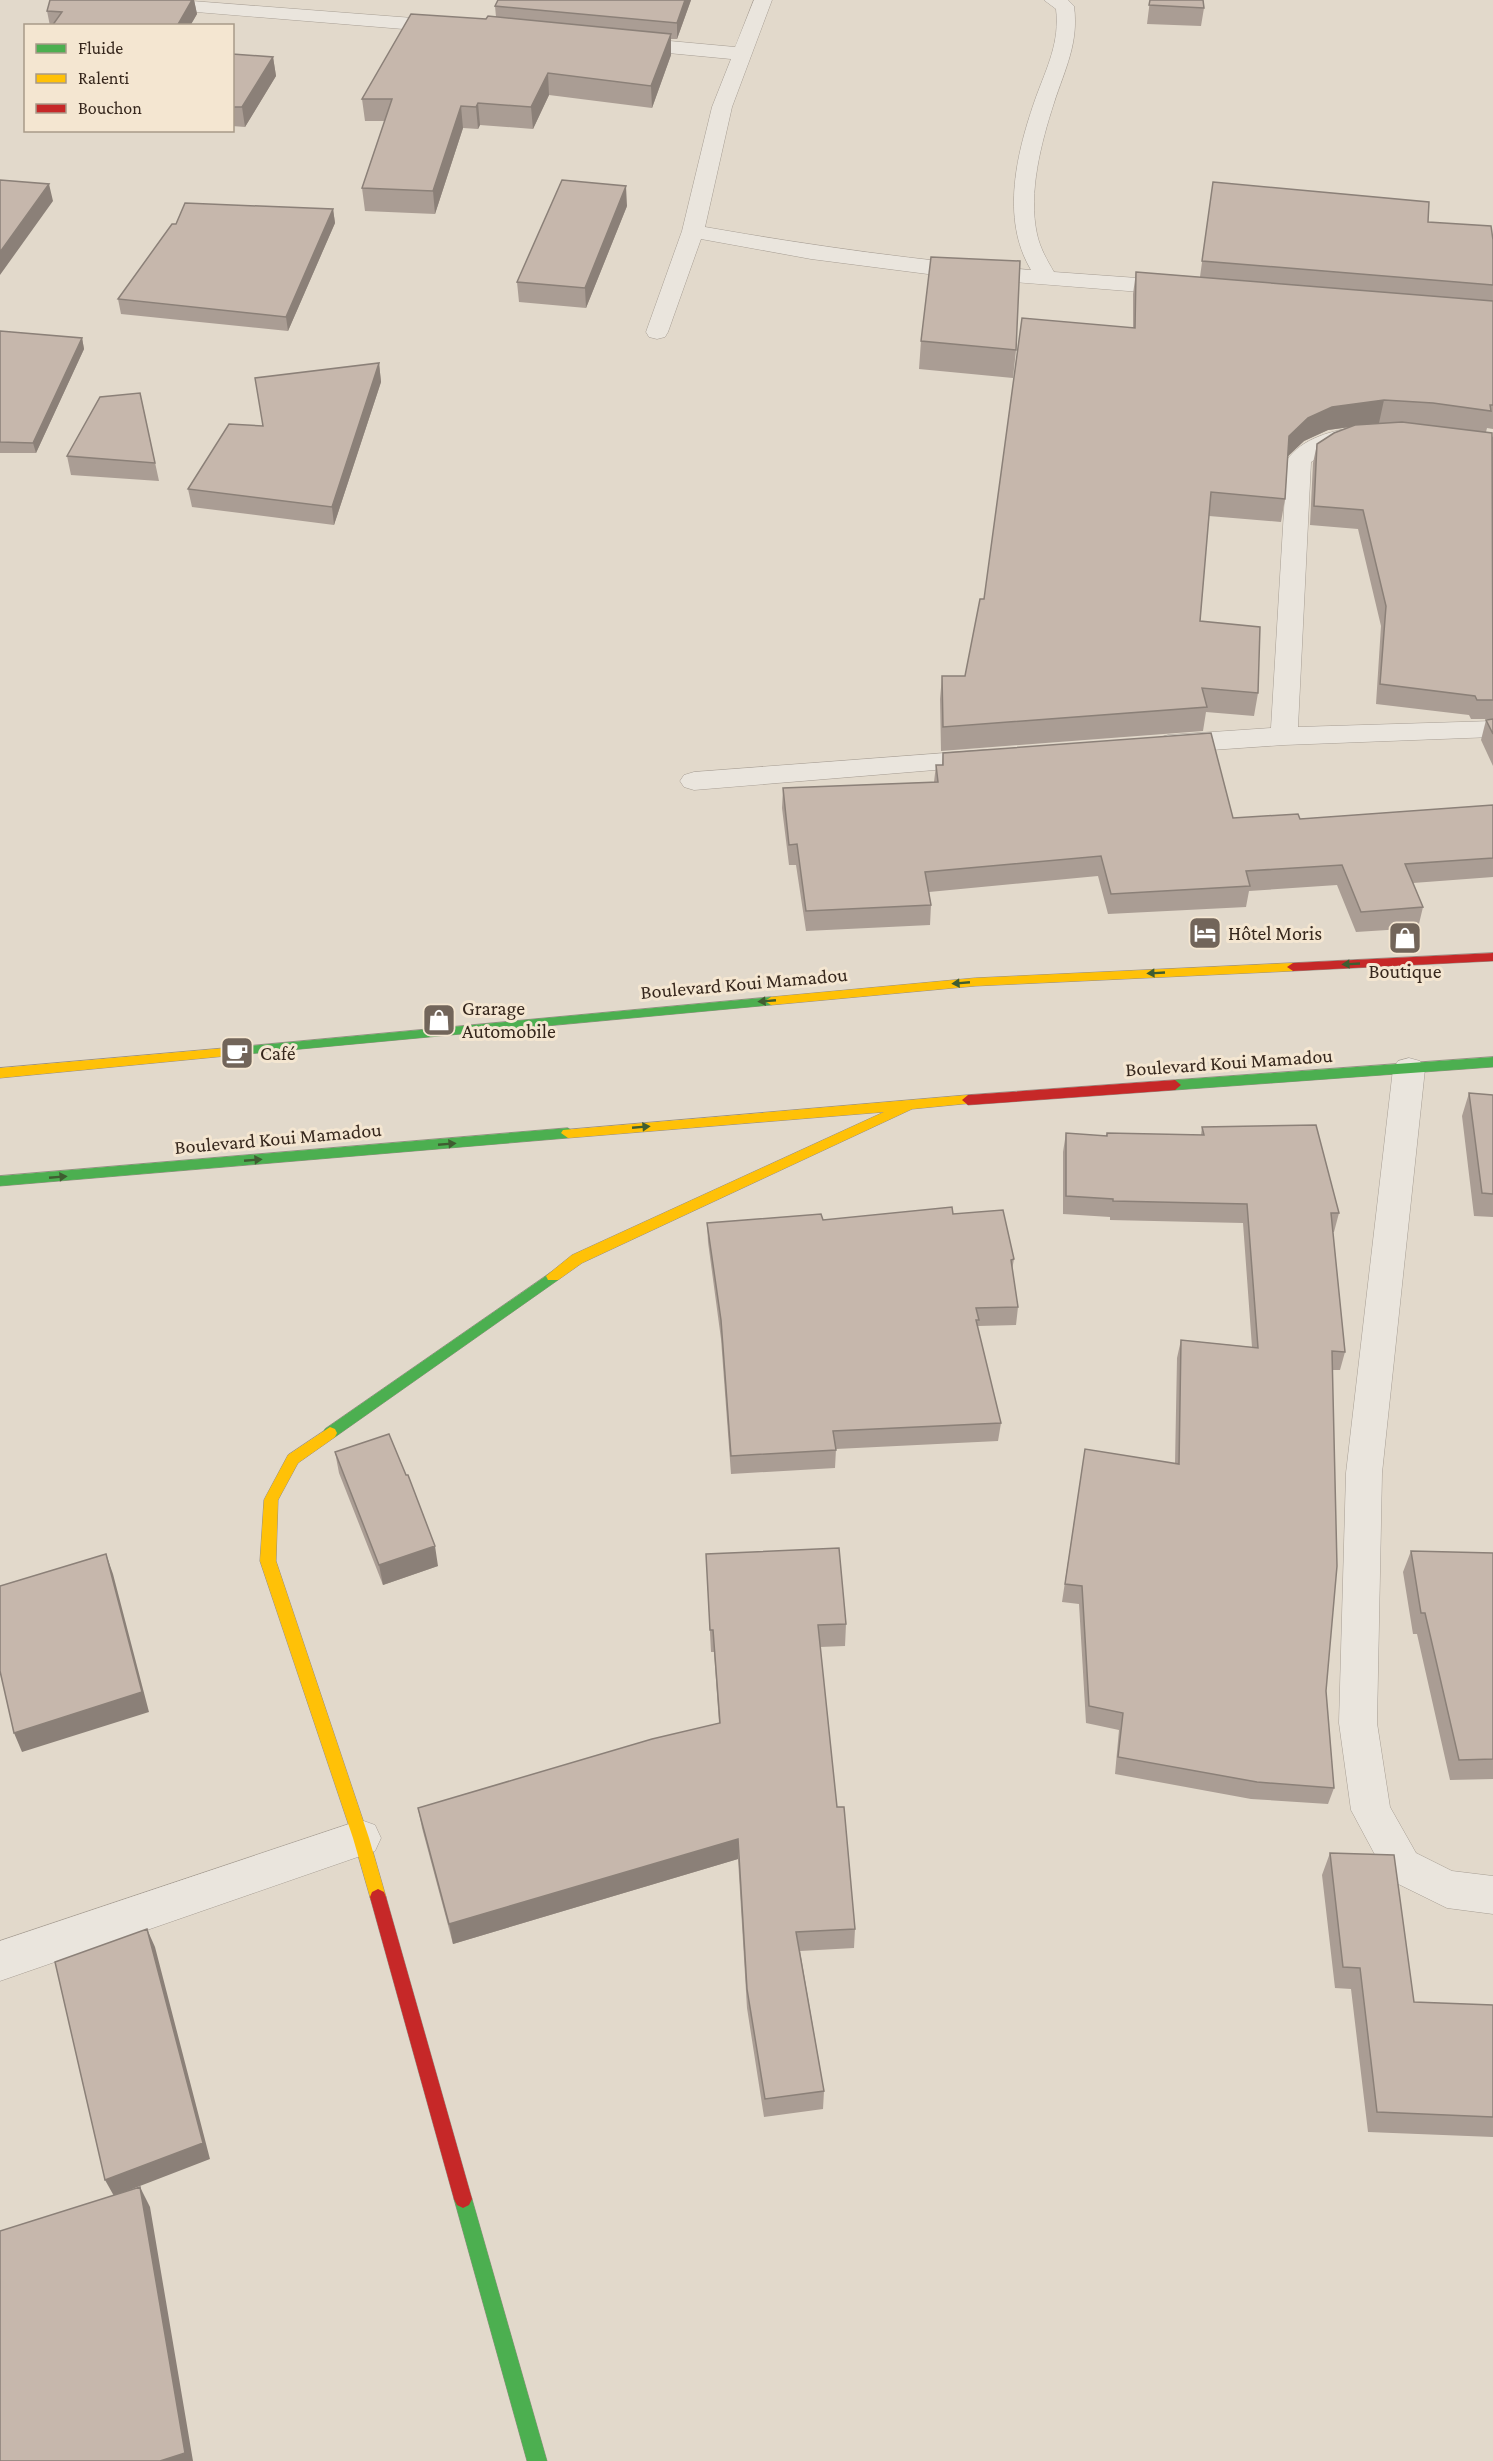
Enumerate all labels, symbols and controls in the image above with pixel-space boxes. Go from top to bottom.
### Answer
legend [24,24,234,132]
text: Fluide [78,38,123,58]
text: Ralenti [78,68,129,88]
text: Bouchon [78,98,142,118]
hotel icon: Hôtel Moris [1187,915,1223,951]
shop icon: Boutique [1387,920,1423,956]
place label: Hôtel Moris [1228,922,1322,944]
one-way arrow [1341,959,1360,968]
place label: Boutique [1369,960,1442,983]
street label: Boulevard Koui Mamadou [640,963,849,1003]
one-way arrow [1146,969,1165,978]
one-way arrow [952,978,971,988]
one-way arrow [757,996,776,1006]
place label: Grarage Automobile [462,997,556,1042]
shop icon: Grarage Automobile [421,1002,457,1038]
cafe icon: Café [219,1035,255,1071]
place label: Café [260,1042,296,1064]
street label: Boulevard Koui Mamadou [1125,1044,1334,1080]
street label: Boulevard Koui Mamadou [174,1118,383,1158]
one-way arrow [632,1122,651,1132]
one-way arrow [437,1139,456,1148]
one-way arrow [243,1155,262,1165]
one-way arrow [49,1172,68,1181]

